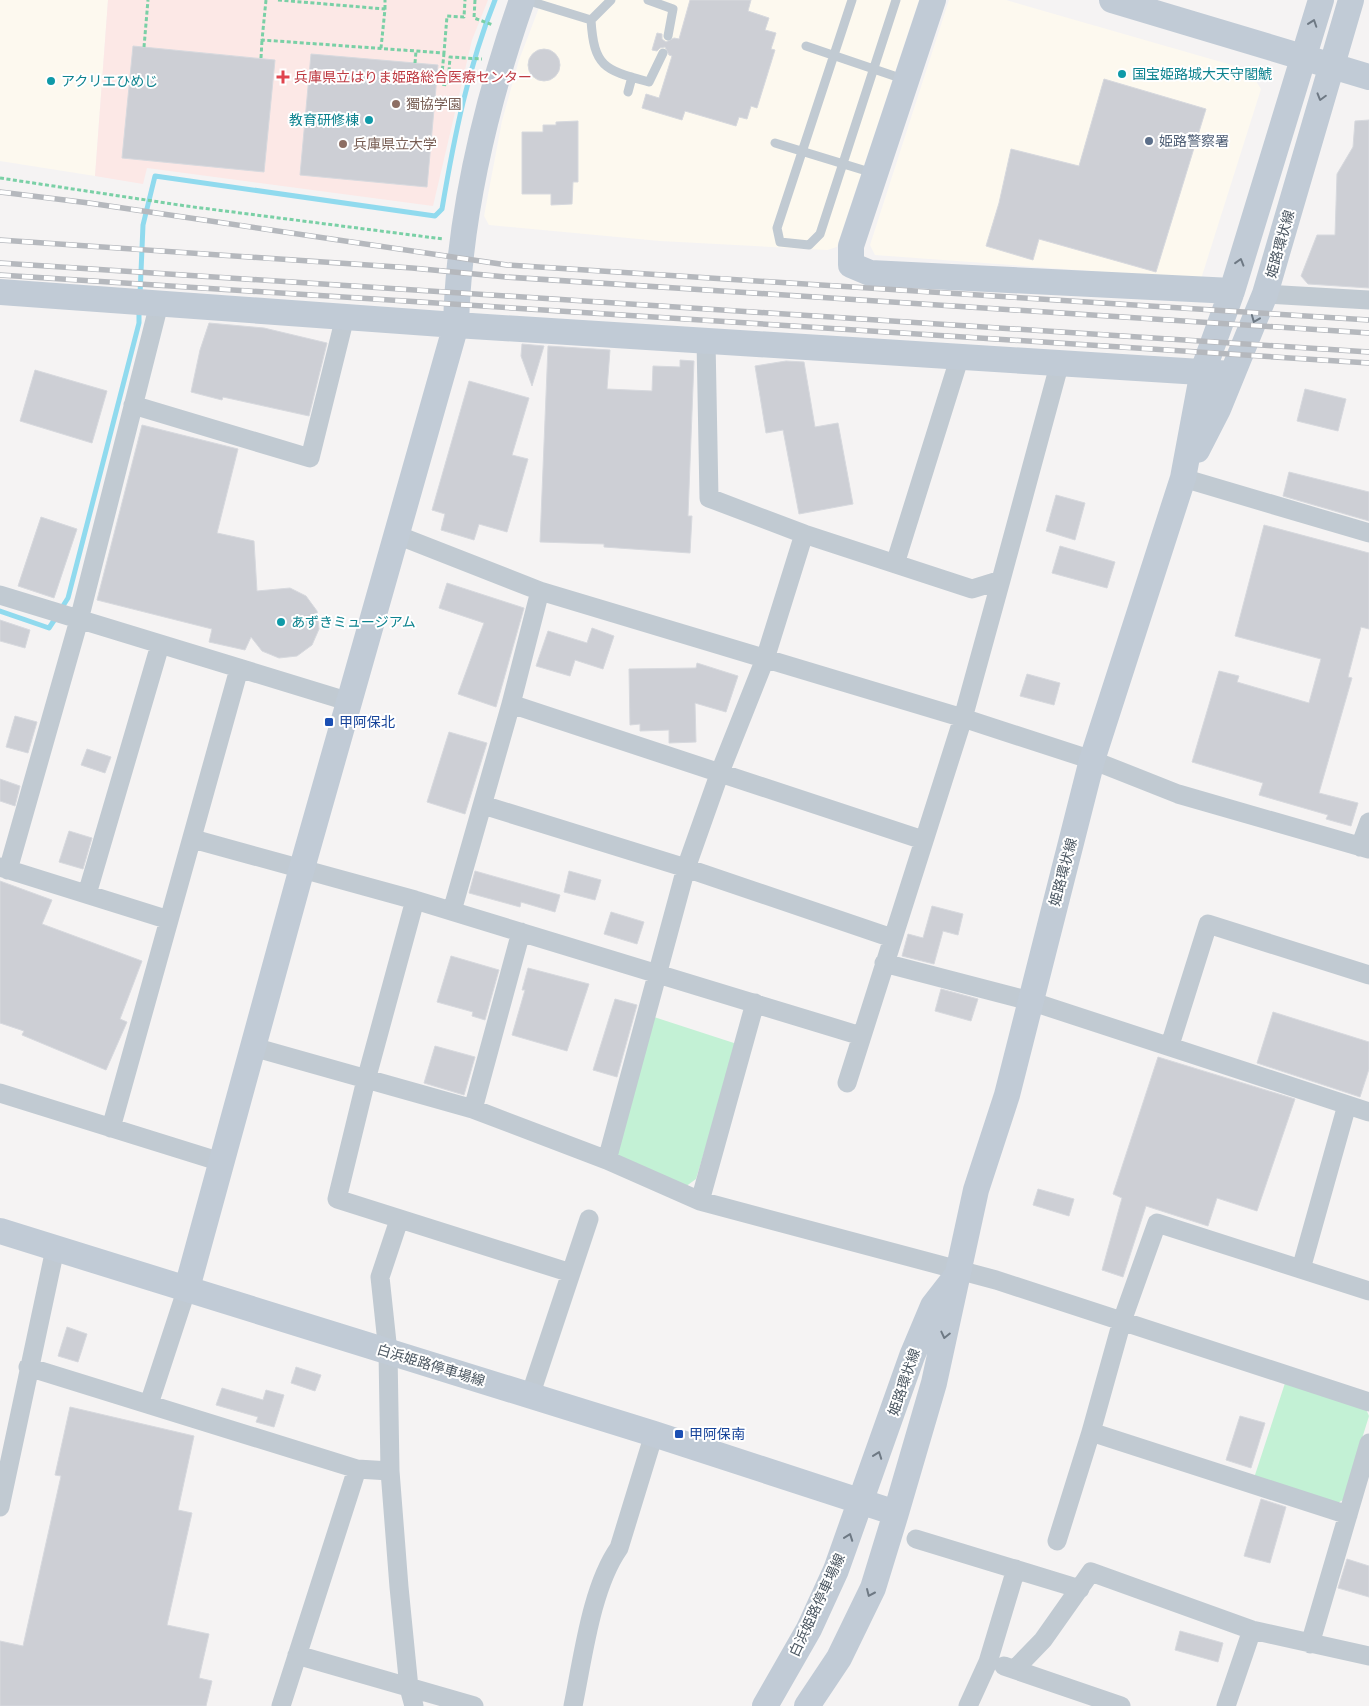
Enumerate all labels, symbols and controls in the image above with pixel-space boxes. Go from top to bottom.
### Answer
one-way arrow [1307,19,1317,28]
place label: 国宝姫路城大天守閣鯱 [1132,65,1272,83]
place label: 兵庫県立はりま姫路総合医療センター [294,68,532,86]
marker: 国宝姫路城大天守閣鯱 [1116,68,1128,80]
marker: 兵庫県立はりま姫路総合医療センター [276,70,290,84]
place label: アクリエひめじ [61,72,158,90]
marker: アクリエひめじ [45,75,57,87]
one-way arrow [1317,92,1327,100]
place label: 獨協学園 [406,95,462,113]
marker: 獨協学園 [390,98,402,110]
place label: 教育研修棟 [289,111,359,129]
marker: 教育研修棟 [363,114,375,126]
place label: 姫路警察署 [1159,132,1229,150]
place label: 兵庫県立大学 [353,135,437,153]
marker: 姫路警察署 [1143,135,1155,147]
marker: 兵庫県立大学 [337,138,349,150]
street label: 姫路環状線 [1262,208,1298,280]
one-way arrow [1235,258,1245,267]
one-way arrow [1251,315,1261,323]
place label: あずきミュージアム [291,613,416,631]
marker: あずきミュージアム [275,616,287,628]
place label: 甲阿保北 [339,713,395,731]
marker: 甲阿保北 [323,716,335,728]
street label: 姫路環状線 [1045,836,1081,908]
one-way arrow [940,1331,951,1340]
street label: 白浜姫路停車場線 [375,1340,487,1390]
street label: 姫路環状線 [884,1346,924,1418]
place label: 甲阿保南 [689,1425,745,1443]
marker: 甲阿保南 [673,1428,685,1440]
one-way arrow [873,1451,883,1460]
one-way arrow [843,1533,853,1542]
street label: 白浜姫路停車場線 [785,1550,849,1660]
one-way arrow [866,1588,877,1597]

